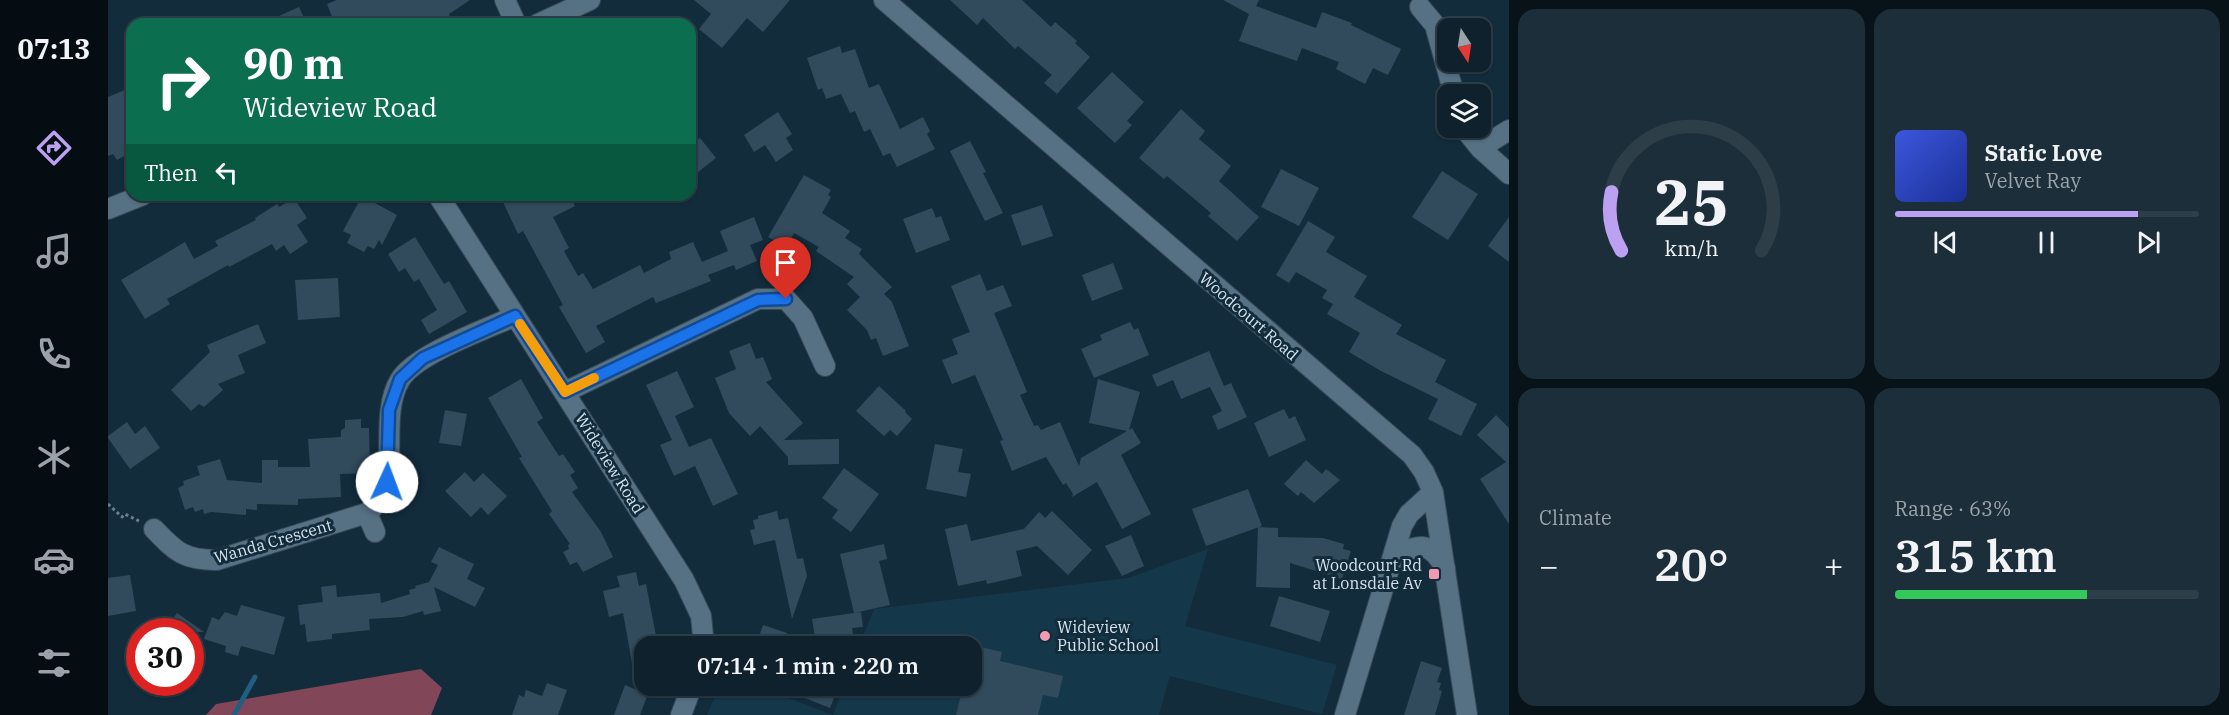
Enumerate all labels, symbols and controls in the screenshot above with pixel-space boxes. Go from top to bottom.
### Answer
north arrow [1437,18,1491,72]
map controls [1437,18,1491,138]
text: 07:13 [18,31,90,66]
text: 90 m [243,36,344,91]
icon: right [144,42,222,120]
button: layers [1437,84,1491,138]
text: Wideview Road [243,89,437,124]
icon: directions [33,127,75,169]
text: Static Love [1985,138,2102,167]
icon: left [210,156,243,189]
text: Then [144,158,198,187]
text: 25 [1654,161,1729,242]
text: Velvet Ray [1985,167,2081,194]
icon: previous [1929,226,1962,259]
icon: pause [2030,226,2063,259]
icon: next [2132,226,2165,259]
icon: music [33,230,75,272]
text: km/h [1664,235,1718,263]
pin [760,237,811,299]
icon: arrive [769,246,802,279]
street label: Woodcourt Road [1195,268,1303,365]
icon: phone [33,333,75,375]
street label: Wideview Road [571,409,649,517]
icon: climate [33,436,75,478]
position arrow [355,450,419,514]
text: Range · 63% [1895,495,2011,522]
text: Climate [1539,504,1612,531]
street label: Wanda Crescent [212,515,335,567]
text: 315 km [1895,526,2057,584]
text: 20° [1654,535,1729,593]
icon: car [33,539,75,581]
text: − [1539,544,1559,587]
text: + [1824,544,1844,587]
place label: Woodcourt Rd at Lonsdale Av [1313,555,1422,593]
marker: Woodcourt Rd at Lonsdale Av [1427,567,1441,581]
place label: Wideview Public School [1057,617,1159,655]
speed limit sign: 30 [126,618,204,696]
marker: Wideview Public School [1038,629,1052,643]
icon: filters [33,642,75,684]
text: 07:14 · 1 min · 220 m [697,651,919,680]

